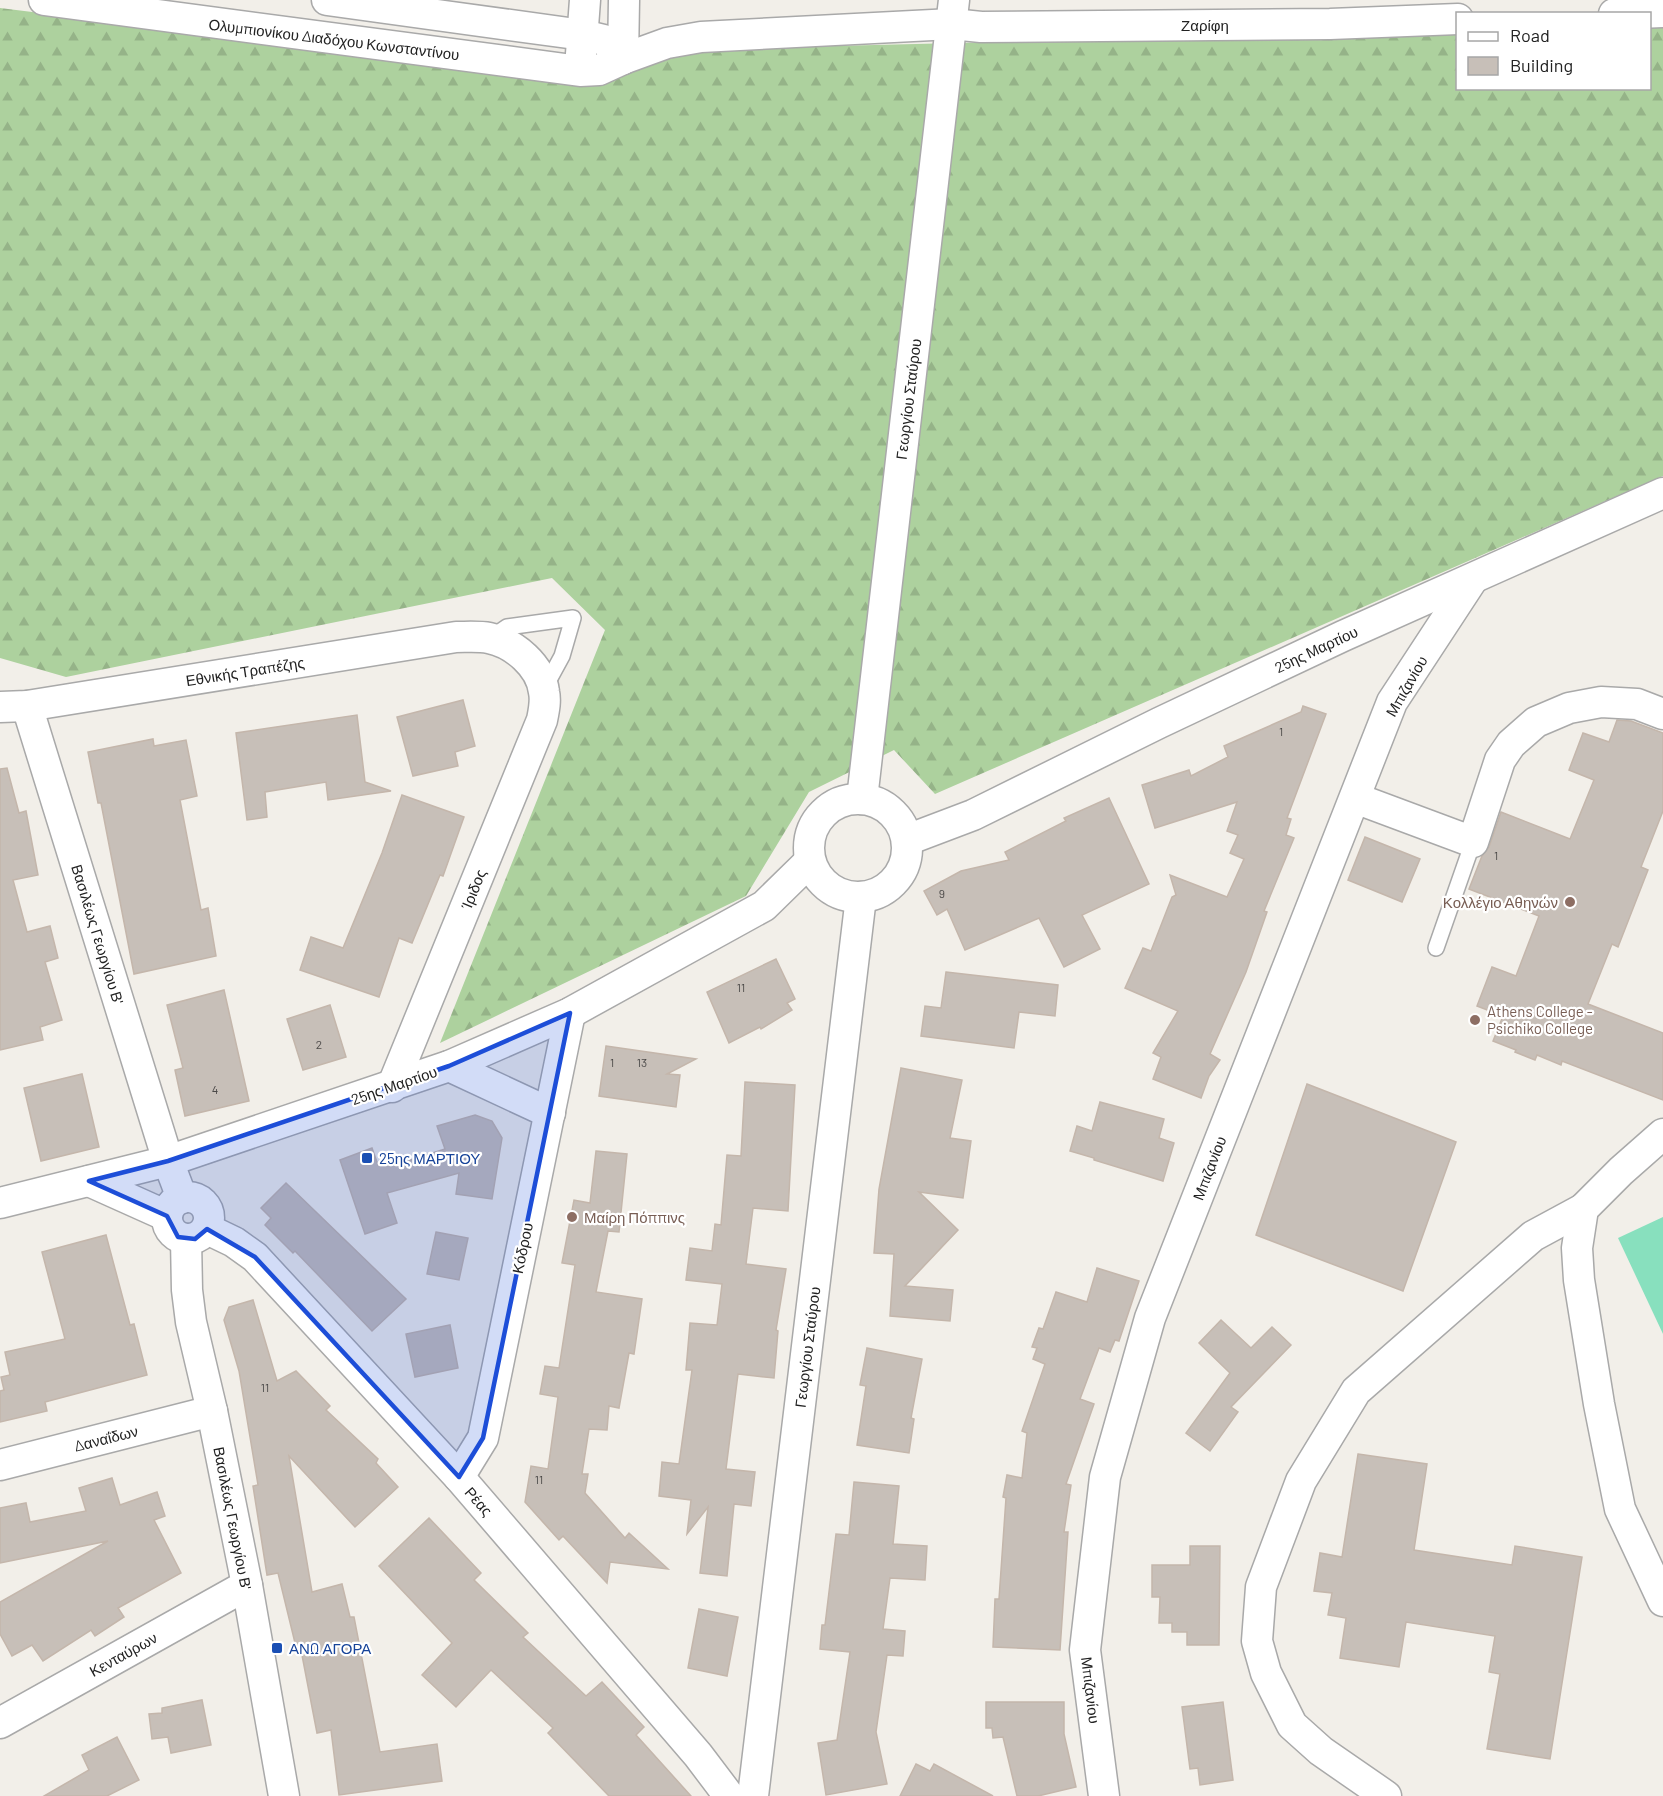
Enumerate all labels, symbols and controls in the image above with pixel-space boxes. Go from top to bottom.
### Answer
legend [1456,12,1651,90]
street label: Ολυμπιονίκου Διαδόχου Κωνσταντίνου [208,15,460,63]
street label: Ζαρίφη [1181,16,1229,34]
text: Road [1510,24,1550,46]
text: Building [1510,54,1573,76]
street label: Γεωργίου Σταύρου [892,337,924,461]
street label: 25ης Μαρτίου [1272,622,1360,676]
street label: Μπιζανίου [1381,652,1431,720]
street label: Εθνικής Τραπέζης [184,653,306,689]
house number: 1 [1279,724,1283,738]
house number: 1 [1494,848,1498,862]
street label: Βασιλέως Γεωργίου Β' [68,862,128,1006]
street label: Ίριδος [456,866,489,913]
house number: 9 [939,886,945,900]
place label: Κολλέγιο Αθηνών [1443,893,1558,911]
marker: Κολλέγιο Αθηνών [1563,895,1577,909]
house number: 11 [737,980,745,994]
place label: Athens College - Psichiko College [1487,1002,1593,1037]
marker: Athens College - Psichiko College [1468,1013,1482,1027]
house number: 2 [316,1037,322,1051]
house number: 1 [610,1055,614,1069]
house number: 13 [637,1055,647,1069]
street label: 25ης Μαρτίου [349,1062,439,1108]
house number: 4 [212,1082,218,1096]
street label: Μπιζανίου [1189,1133,1229,1203]
place label: 25ης ΜΑΡΤΙΟΥ [379,1149,480,1167]
marker: 25ης ΜΑΡΤΙΟΥ [360,1151,374,1165]
place label: Μαίρη Πόππινς [584,1208,685,1226]
marker: Μαίρη Πόππινς [565,1210,579,1224]
street label: Κόδρου [508,1221,536,1275]
street label: Γεωργίου Σταύρου [791,1285,823,1409]
house number: 11 [261,1380,269,1394]
street label: Δαναΐδων [72,1421,140,1455]
street label: Βασιλέως Γεωργίου Β' [210,1445,256,1591]
house number: 11 [535,1472,543,1486]
street label: Ρέας [462,1483,496,1519]
street label: Κενταύρων [86,1628,160,1680]
place label: ΑΝΩ ΑΓΟΡΑ [289,1639,371,1657]
marker: ΑΝΩ ΑΓΟΡΑ [270,1641,284,1655]
street label: Μπιζανίου [1078,1656,1104,1724]

